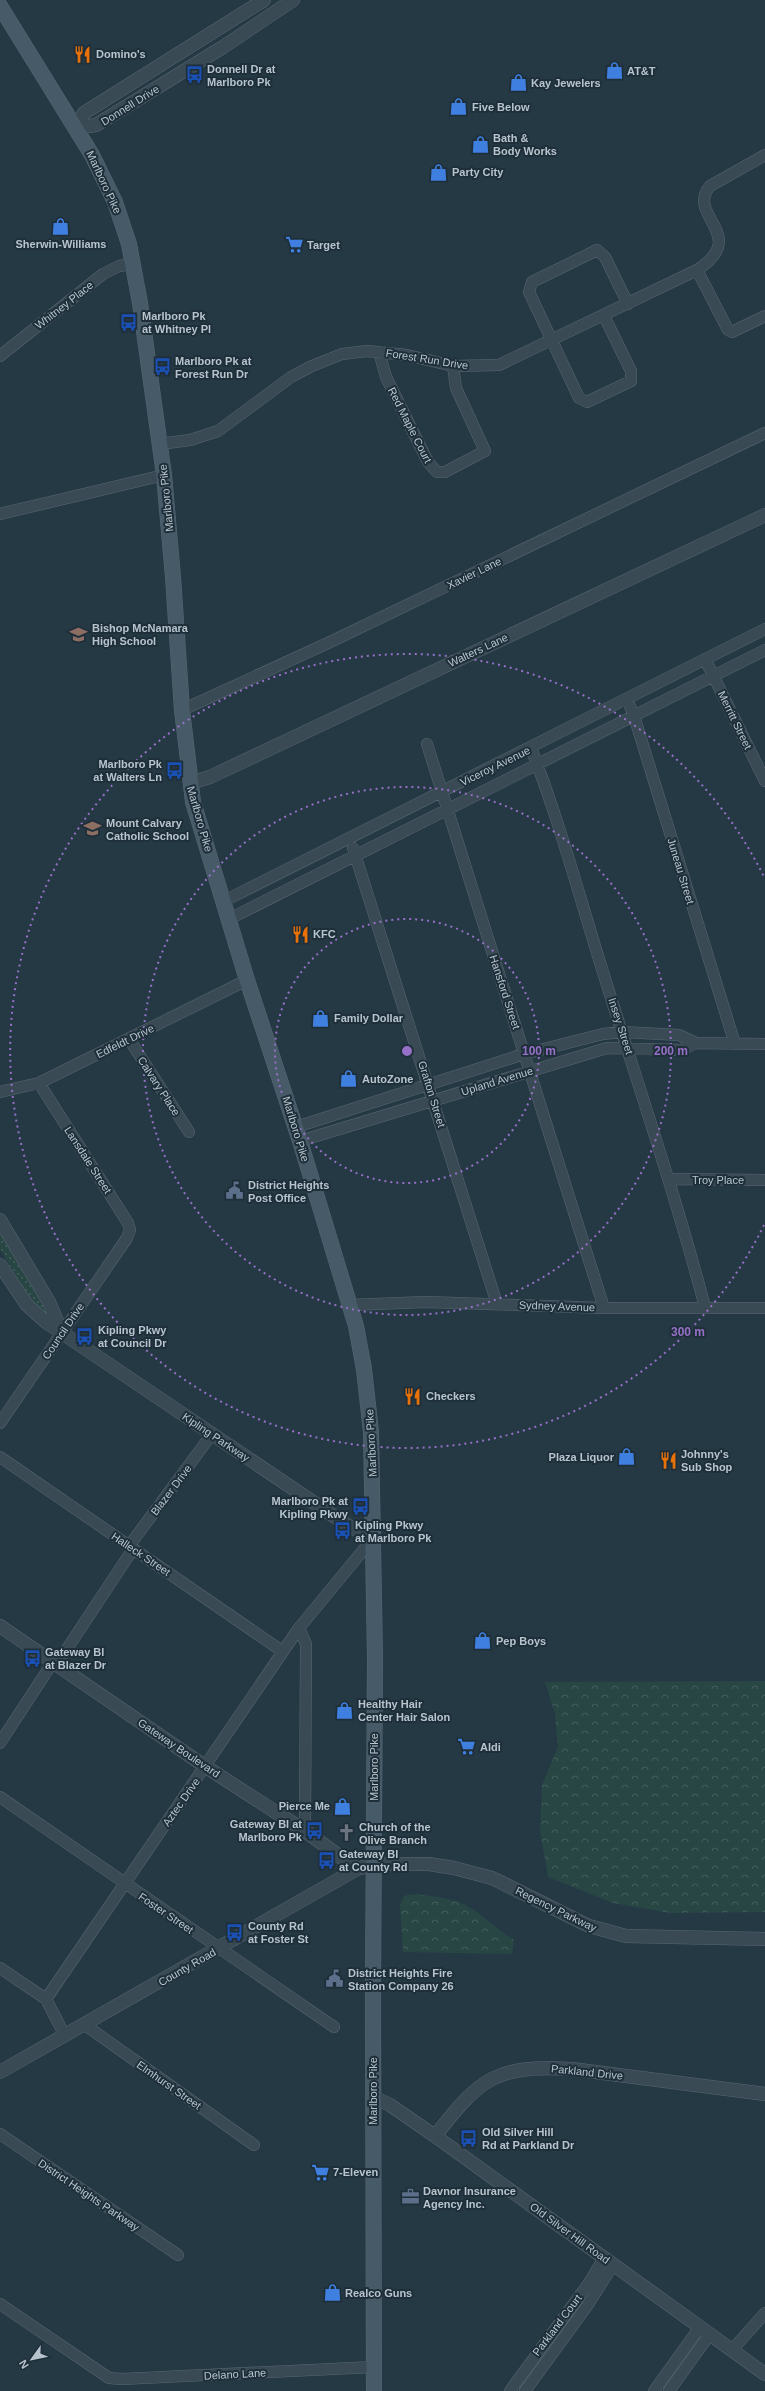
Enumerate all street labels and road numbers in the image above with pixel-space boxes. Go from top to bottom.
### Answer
street label: Donnell Drive [99,82,161,128]
street label: Marlboro Pike [84,149,124,215]
street label: Whitney Place [33,279,95,331]
street label: Forest Run Drive [385,347,469,371]
street label: Red Maple Court [386,385,434,465]
street label: Marlboro Pike [156,464,176,532]
street label: Xavier Lane [445,555,503,591]
street label: Walters Lane [446,631,510,669]
street label: Merritt Street [716,689,754,751]
street label: Viceroy Avenue [458,744,532,788]
street label: Marlboro Pike [185,785,215,853]
street label: Juneau Street [665,836,697,906]
street label: Hansford Street [487,954,523,1030]
street label: Insey Street [606,996,636,1056]
street label: Edfeldt Drive [94,1022,156,1060]
street label: Calvary Place [135,1054,183,1118]
street label: Grafton Street [416,1059,448,1129]
street label: Upland Avenue [460,1064,534,1098]
street label: Marlboro Pike [280,1095,312,1163]
street label: Lansdale Street [62,1124,114,1196]
street label: Troy Place [692,1174,744,1186]
street label: Sydney Avenue [519,1299,595,1313]
street label: Council Drive [40,1301,86,1361]
street label: Marlboro Pike [363,1409,379,1477]
street label: Kipling Parkway [180,1410,252,1464]
street label: Blazer Drive [148,1462,194,1518]
street label: Halleck Street [109,1530,173,1578]
street label: Gateway Boulevard [136,1716,222,1780]
street label: Marlboro Pike [368,1733,380,1801]
street label: Aztec Drive [160,1776,202,1828]
street label: Regency Parkway [514,1884,599,1934]
street label: Foster Street [136,1890,196,1936]
street label: County Road [156,1946,218,1988]
street label: Marlboro Pike [367,2057,379,2125]
street label: Elmhurst Street [135,2058,203,2112]
street label: Parkland Drive [551,2062,623,2082]
street label: District Heights Parkway [36,2157,142,2234]
street label: Old Silver Hill Road [528,2200,612,2266]
street label: Parkland Court [530,2292,584,2358]
street label: Delano Lane [204,2366,266,2382]

